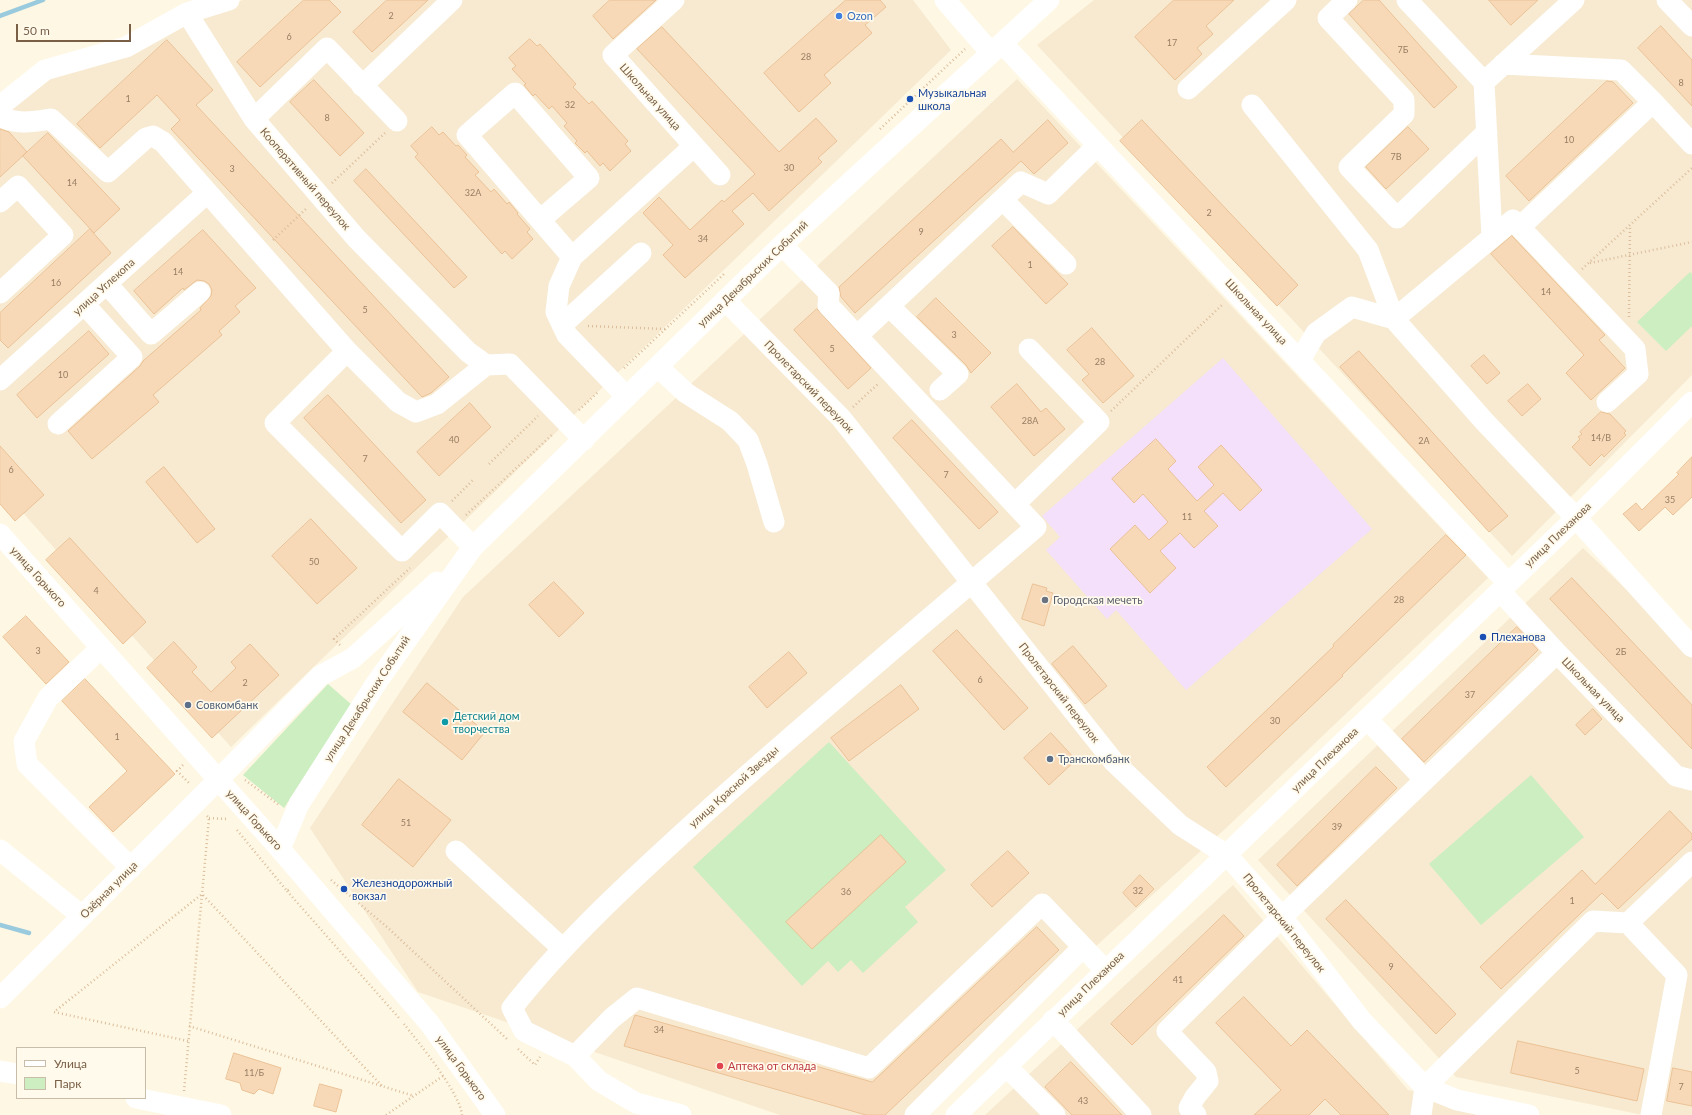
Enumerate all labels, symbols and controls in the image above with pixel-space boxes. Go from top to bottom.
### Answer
place label: Ozon [847,9,873,23]
house number: 2 [388,11,394,21]
marker: Ozon [834,11,844,21]
scale bar [18,16,133,42]
text: 50 m [23,23,50,38]
house number: 6 [286,32,292,42]
house number: 17 [1167,38,1177,48]
house number: 7Б [1398,45,1408,55]
house number: 28 [801,52,811,62]
street label: Школьная улица [617,61,683,133]
house number: 8 [1678,78,1684,88]
place label: Музыкальная школа [918,86,987,112]
house number: 1 [125,94,131,104]
marker: Музыкальная школа [905,94,915,104]
house number: 32 [565,100,575,110]
house number: 8 [324,113,330,123]
street label: Кооперативный переулок [257,125,353,233]
house number: 10 [1564,135,1574,145]
house number: 7В [1390,152,1402,162]
house number: 30 [784,163,794,173]
house number: 3 [229,164,235,174]
house number: 14 [67,178,77,188]
house number: 32А [465,188,481,198]
house number: 2 [1206,208,1212,218]
street label: улица Декабрьских Событий [695,218,811,330]
house number: 9 [918,227,924,237]
house number: 34 [698,234,708,244]
street label: улица Углекопа [70,256,138,318]
house number: 1 [1027,260,1033,270]
house number: 14 [173,267,183,277]
street label: Школьная улица [1222,276,1290,348]
house number: 16 [51,278,61,288]
house number: 14 [1541,287,1551,297]
house number: 5 [362,305,368,315]
house number: 3 [951,330,957,340]
street label: Пролетарский переулок [761,338,857,436]
house number: 5 [829,344,835,354]
house number: 28 [1095,357,1105,367]
house number: 10 [58,370,68,380]
house number: 28А [1022,416,1038,426]
house number: 14/В [1591,433,1611,443]
house number: 40 [449,435,459,445]
house number: 2А [1418,436,1430,446]
house number: 7 [362,454,368,464]
house number: 6 [8,465,14,475]
house number: 7 [943,470,949,480]
house number: 35 [1665,495,1675,505]
street label: улица Плеханова [1522,500,1594,570]
house number: 11 [1182,512,1192,522]
street label: улица Горького [7,544,69,610]
house number: 50 [309,557,319,567]
house number: 4 [93,586,99,596]
place label: Городская мечеть [1053,593,1143,607]
marker: Городская мечеть [1040,595,1050,605]
house number: 28 [1394,595,1404,605]
place label: Плеханова [1491,630,1545,644]
marker: Плеханова [1478,632,1488,642]
street label: улица Декабрьских Событий [321,633,413,765]
street label: Пролетарский переулок [1016,640,1102,746]
house number: 3 [35,646,41,656]
house number: 2Б [1616,647,1626,657]
street label: Школьная улица [1559,655,1627,725]
house number: 6 [977,675,983,685]
house number: 2 [242,678,248,688]
house number: 37 [1465,690,1475,700]
place label: Совкомбанк [196,698,258,712]
marker: Совкомбанк [183,700,193,710]
place label: Детский дом творчества [453,709,520,735]
house number: 30 [1270,716,1280,726]
marker: Детский дом творчества [440,717,450,727]
street label: улица Плеханова [1289,725,1361,795]
house number: 1 [114,732,120,742]
street label: улица Красной Звезды [687,743,781,831]
place label: Транскомбанк [1058,752,1130,766]
marker: Транскомбанк [1045,754,1055,764]
street label: улица Горького [223,787,285,853]
house number: 51 [401,818,411,828]
house number: 39 [1332,822,1342,832]
street label: Озёрная улица [78,859,140,921]
street label: Пролетарский переулок [1240,871,1328,975]
place label: Железнодорожный вокзал [352,876,452,902]
marker: Железнодорожный вокзал [339,884,349,894]
house number: 32 [1133,886,1143,896]
house number: 36 [841,887,851,897]
house number: 1 [1569,896,1575,906]
street label: улица Плеханова [1055,949,1127,1019]
house number: 9 [1388,962,1394,972]
house number: 41 [1173,975,1183,985]
house number: 34 [654,1025,664,1035]
street label: улица Горького [433,1033,489,1103]
legend [16,1047,146,1099]
text: Улица [54,1056,87,1071]
place label: Аптека от склада [728,1059,816,1073]
marker: Аптека от склада [715,1061,725,1071]
house number: 5 [1574,1066,1580,1076]
house number: 11/Б [244,1068,264,1078]
text: Парк [54,1076,82,1091]
house number: 7 [1678,1082,1684,1092]
house number: 43 [1078,1096,1088,1106]

